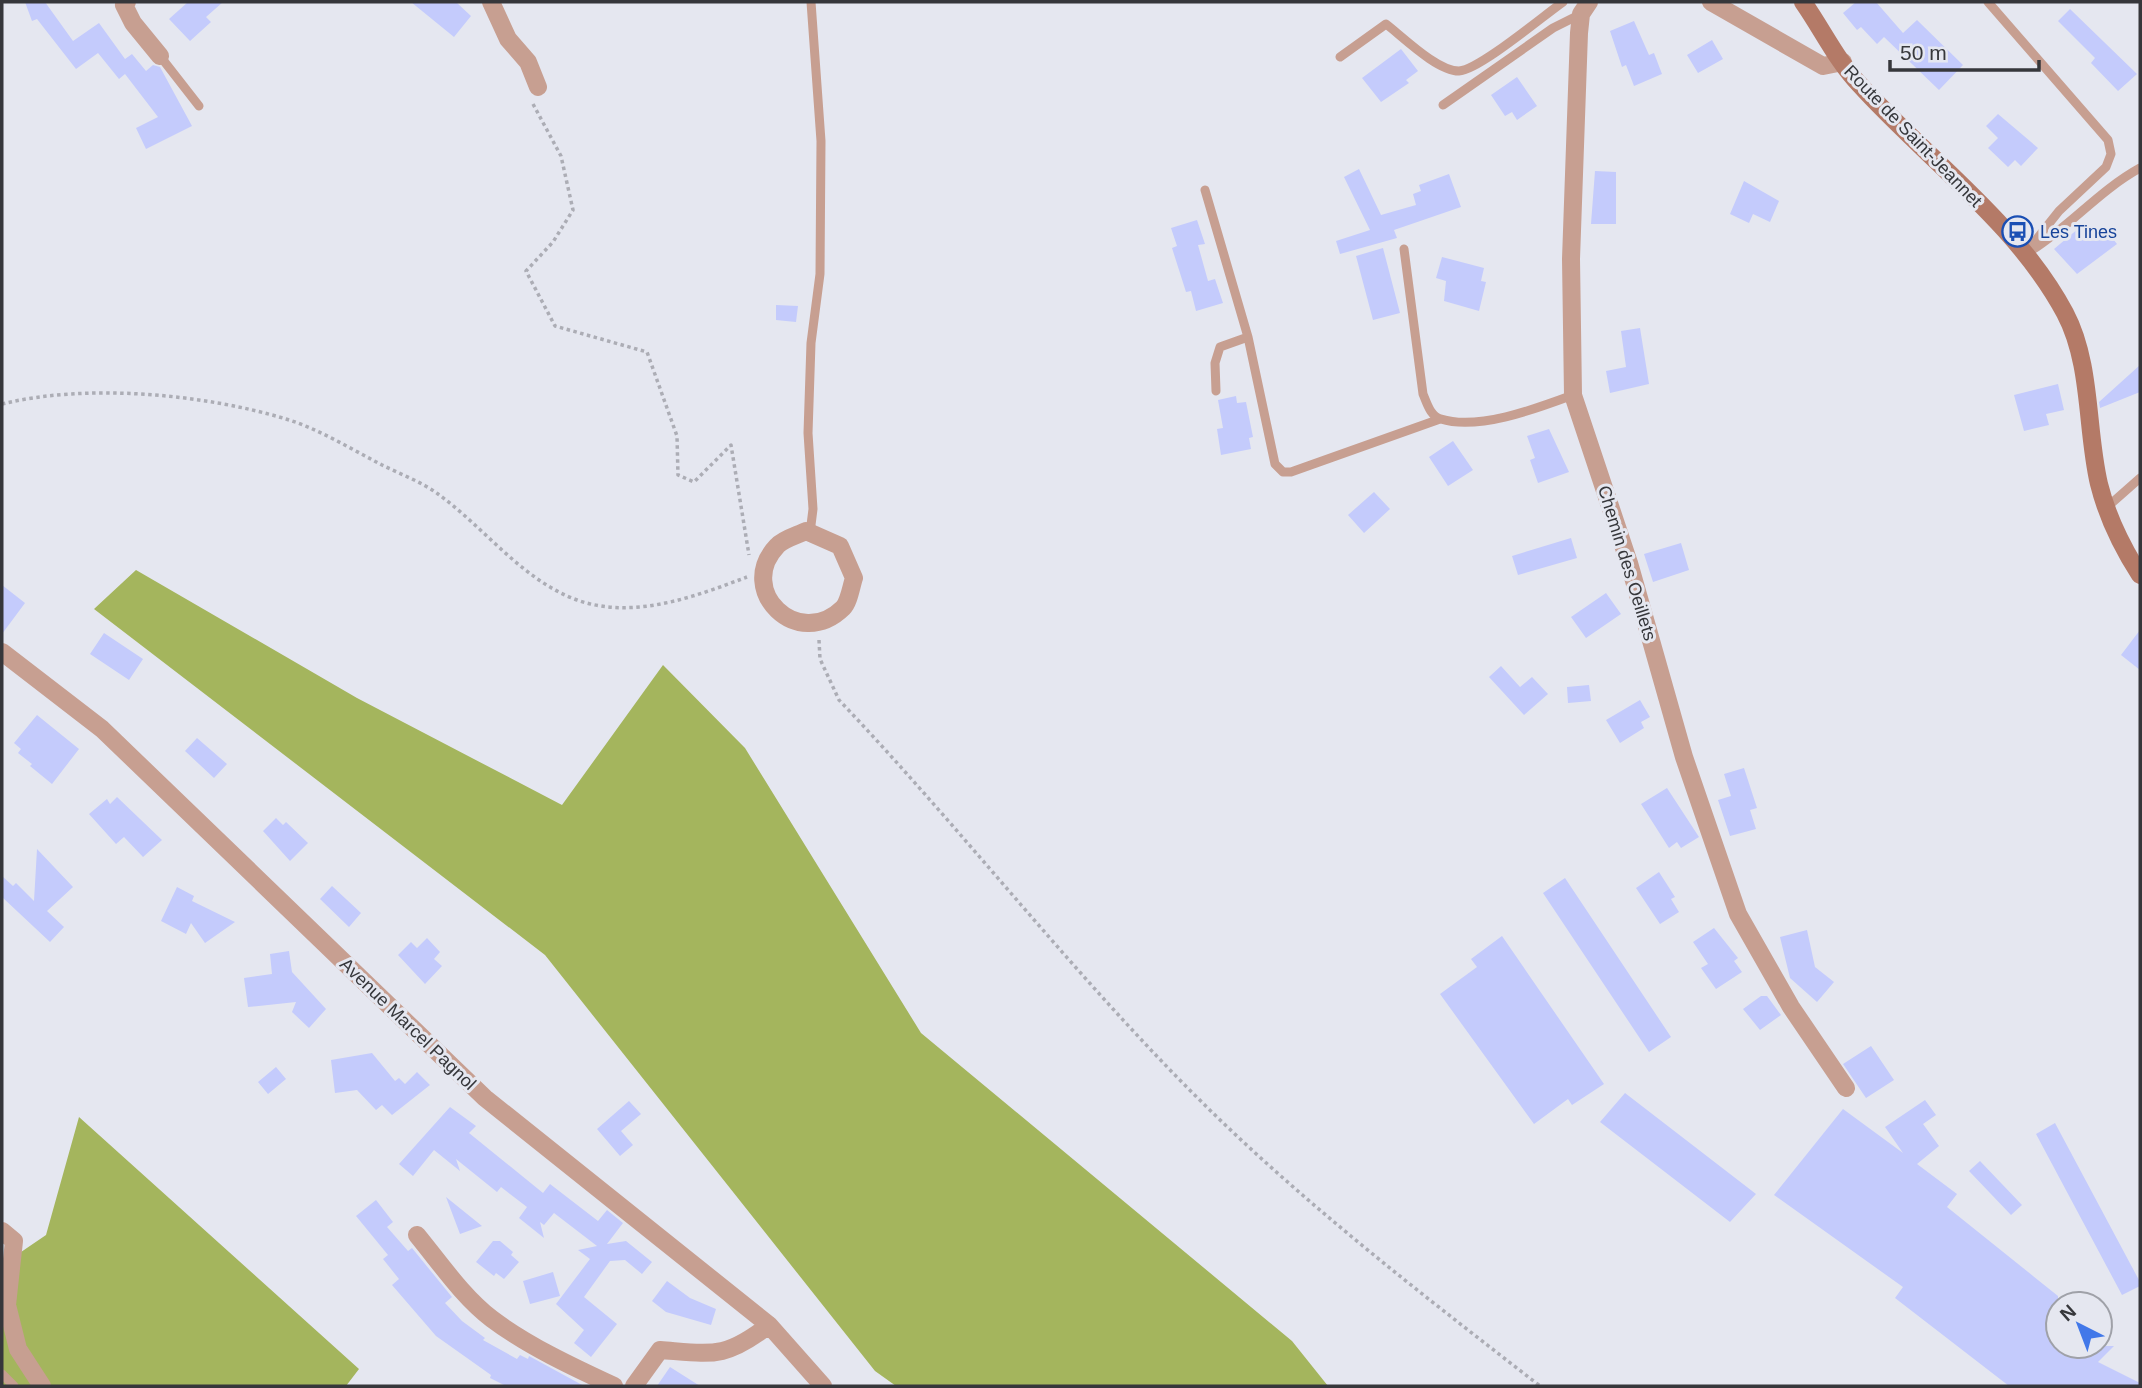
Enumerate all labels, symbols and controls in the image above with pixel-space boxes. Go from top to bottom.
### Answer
scale bar [1890,28,2039,72]
text: 50 m [1900,41,1947,64]
street label: Route de Saint-Jeannet [1840,61,1986,211]
bus stop icon: Les Tines [2000,215,2034,249]
place label: Les Tines [2040,222,2117,242]
street label: Chemin des Oeillets [1594,483,1660,643]
street label: Avenue Marcel Pagnol [336,954,480,1094]
north arrow [2044,1290,2114,1360]
text: N [2056,1300,2080,1325]

